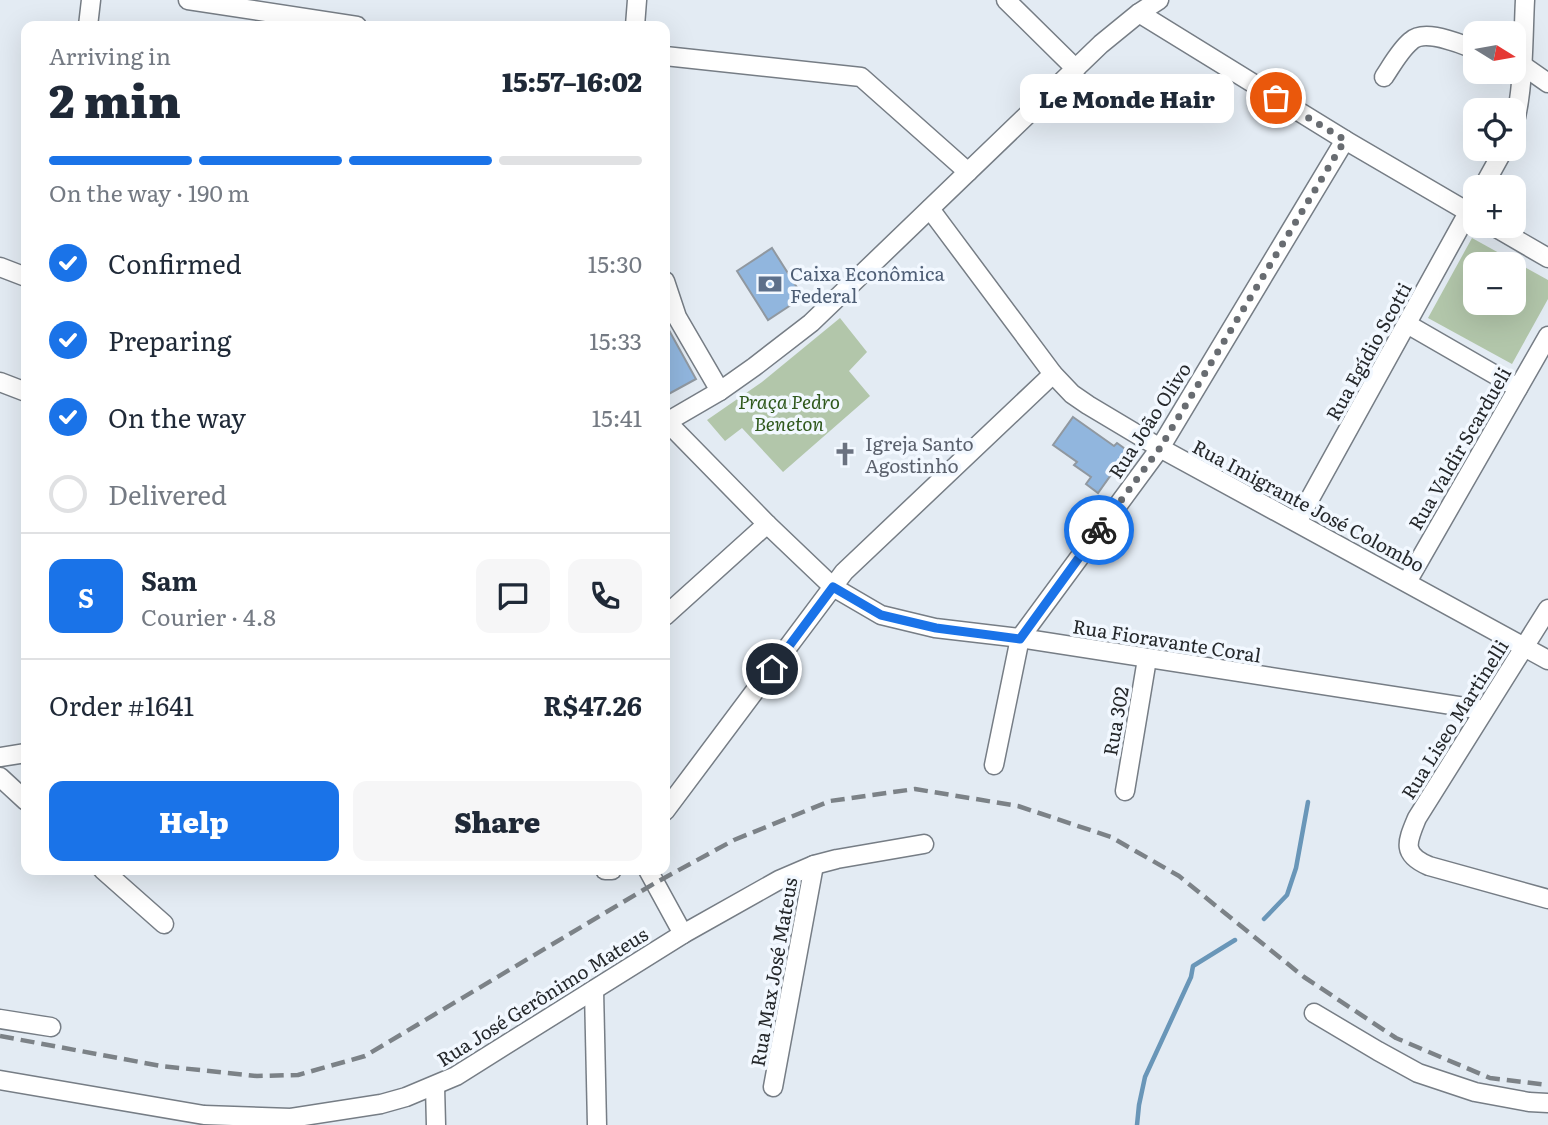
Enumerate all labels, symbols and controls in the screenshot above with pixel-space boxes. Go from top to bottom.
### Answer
north arrow [1463,21,1526,84]
map controls [1463,21,1526,315]
text: Arriving in [49,38,171,72]
text: 15:57–16:02 [502,61,642,100]
text: 2 min [49,64,181,132]
pin [1246,68,1306,128]
callout: Le Monde Hair [1020,74,1234,122]
icon: bag [1257,79,1295,117]
text: Le Monde Hair [1039,81,1215,115]
button: locate [1463,98,1526,161]
text: On the way · 190 m [49,175,250,209]
button: + [1463,175,1526,238]
text: Confirmed [108,243,242,282]
icon: check [49,244,87,282]
text: 15:30 [588,246,642,280]
button: − [1463,252,1526,315]
place label: Caixa Econômica Federal [790,259,946,309]
bank icon: Caixa Econômica Federal [756,270,784,298]
street label: Rua Egídio Scotti [1318,277,1418,425]
text: Preparing [108,320,231,359]
icon: check [49,321,87,359]
text: 15:33 [589,323,642,357]
street label: Rua João Olivo [1101,356,1197,484]
street label: Rua Valdir Scardueli [1401,361,1517,535]
park label: Praça Pedro Beneton [738,387,840,437]
text: On the way [108,397,246,436]
icon: check [49,398,87,436]
text: 15:41 [592,400,642,434]
place label: Igreja Santo Agostinho [865,429,974,479]
street label: Rua Imigrante José Colombo [1188,432,1430,578]
church icon: Igreja Santo Agostinho [831,440,859,468]
text: Delivered [108,474,227,513]
courier [1064,495,1134,565]
icon: bike [1080,511,1118,549]
button: chat [476,559,550,633]
button: phone [568,559,642,633]
text: Sam [141,560,197,599]
text: S [78,577,94,616]
text: Courier · 4.8 [141,599,276,633]
street label: Rua Fioravante Coral [1071,611,1263,669]
street label: Rua Liseo Martinelli [1393,634,1515,804]
pin [742,639,802,699]
icon: home [753,650,791,688]
street label: Rua 302 [1095,684,1135,758]
text: Order #1641 [49,685,194,724]
text: R$47.26 [543,685,642,724]
button: Help [49,781,339,861]
button: Share [353,781,642,861]
street label: Rua Max José Mateus [743,875,804,1069]
street label: Rua José Gerônimo Mateus [431,919,653,1073]

